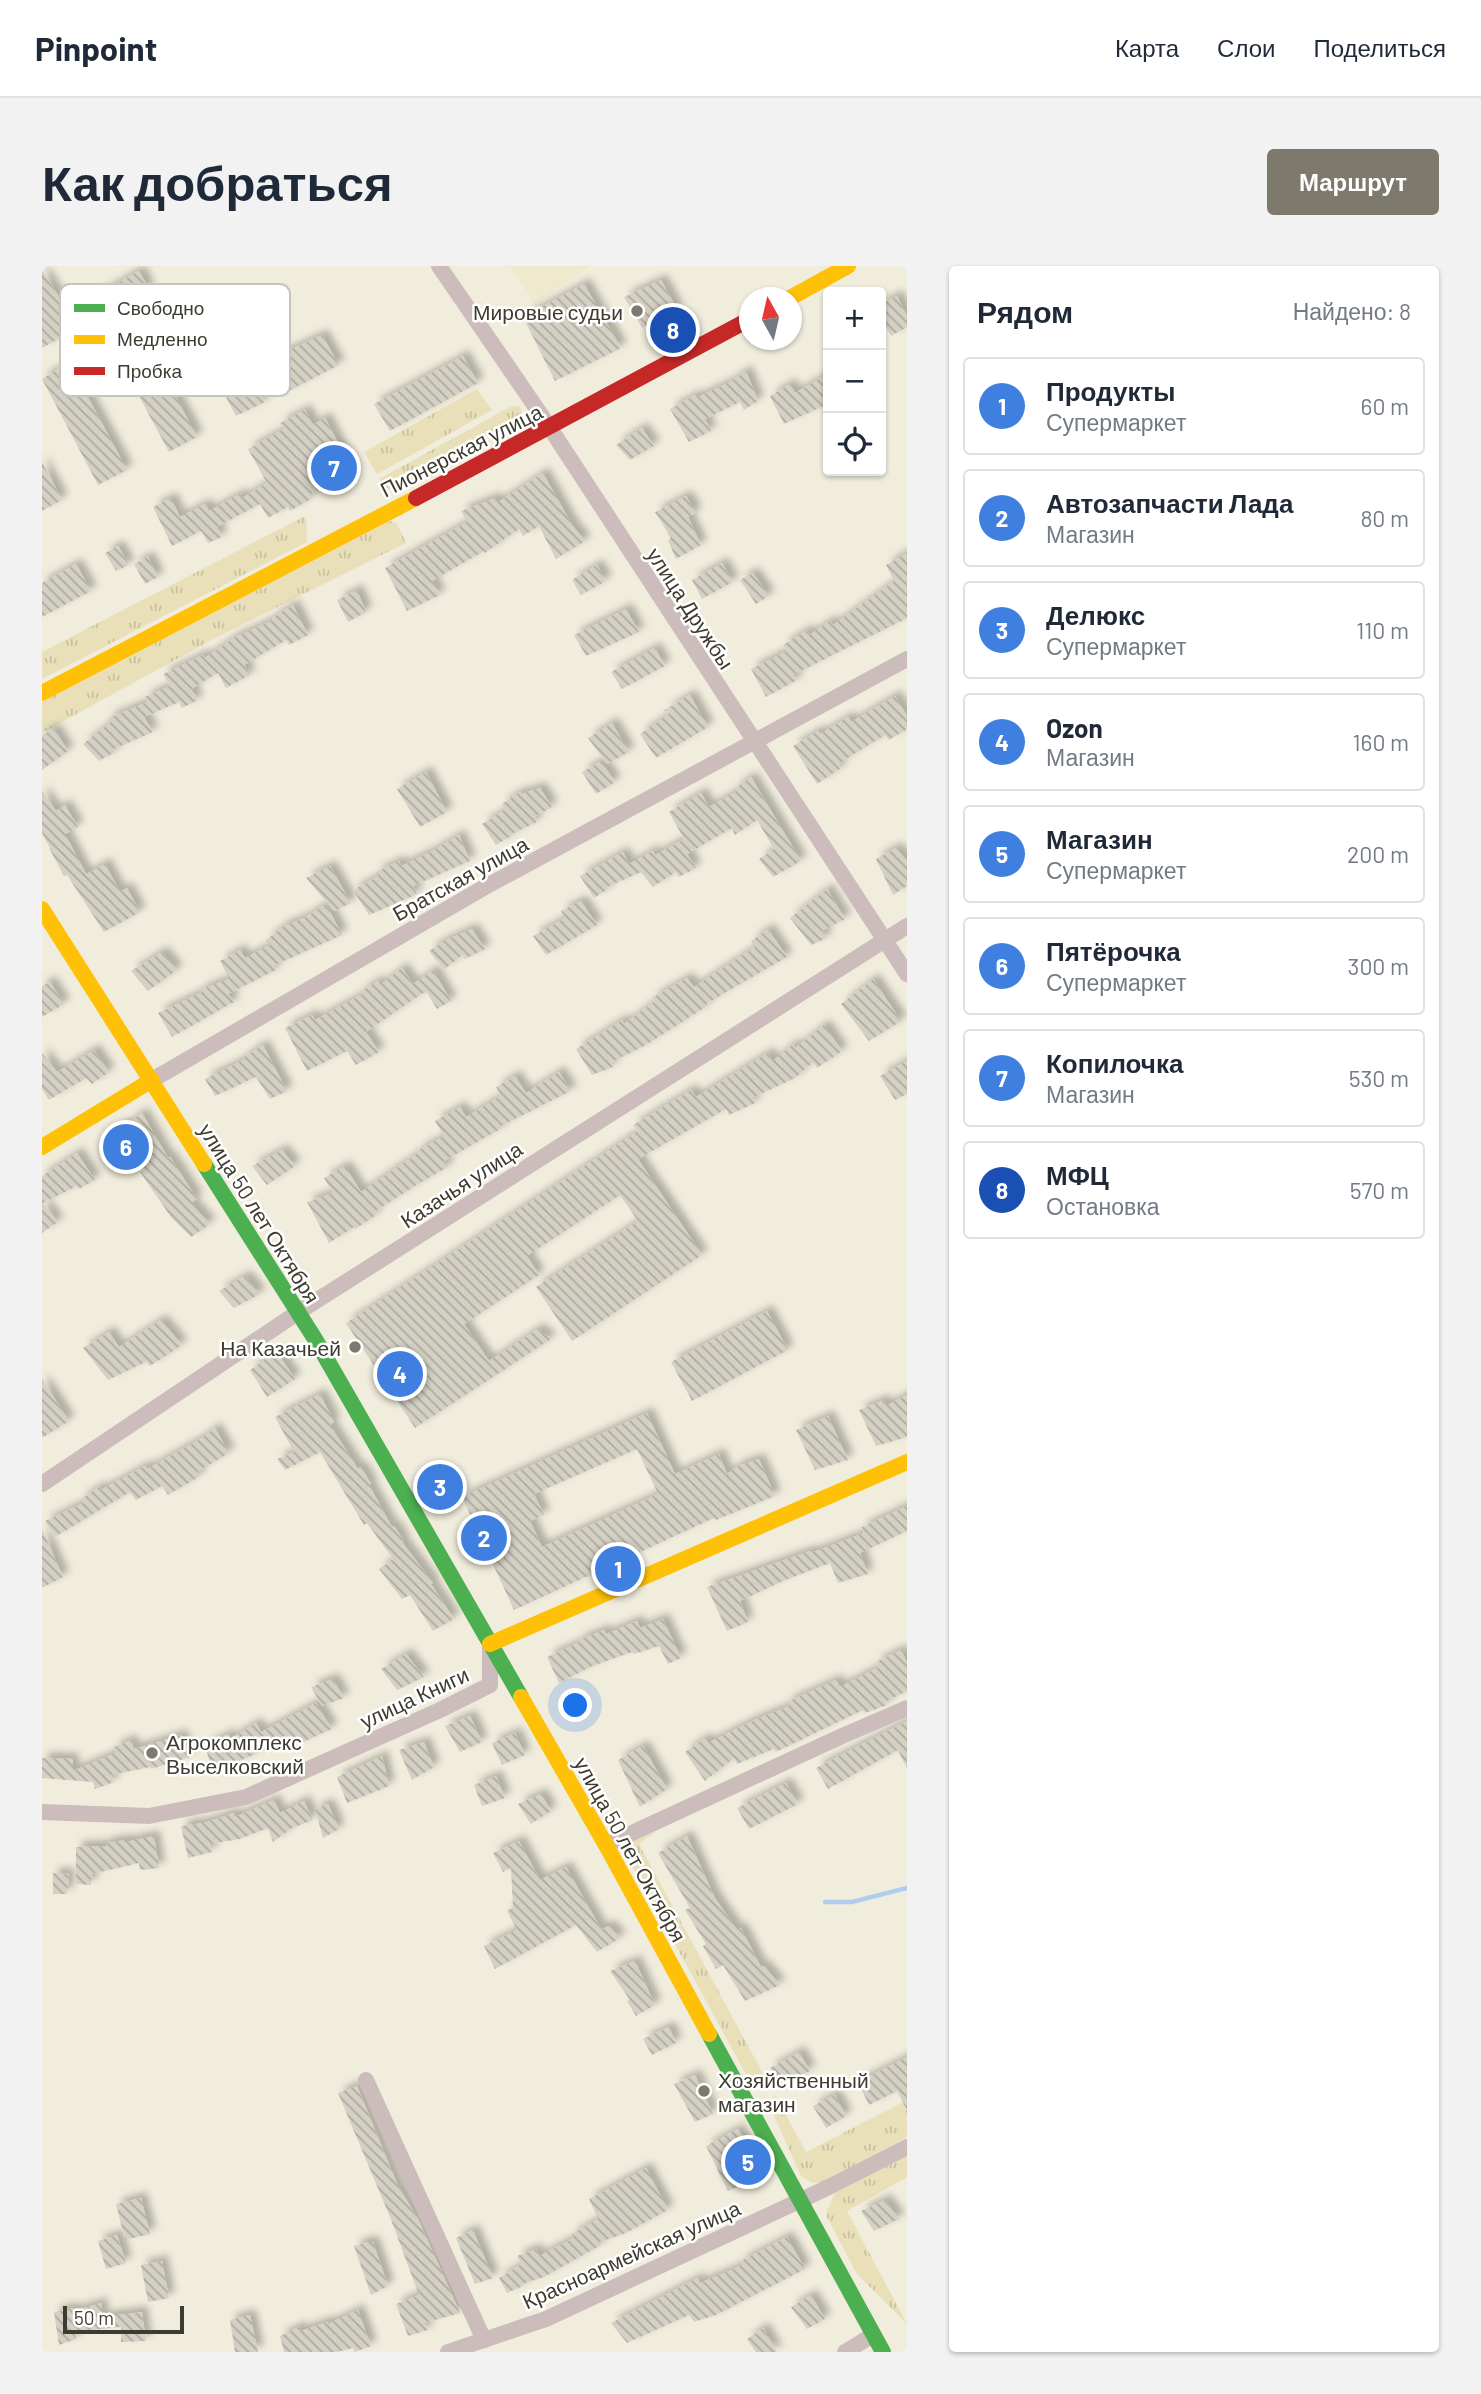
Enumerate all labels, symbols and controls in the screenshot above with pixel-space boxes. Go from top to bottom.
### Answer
text: Pinpoint [35,28,157,68]
text: Карта [1115,33,1179,62]
text: Слои [1217,33,1275,62]
text: Поделиться [1313,33,1446,62]
button: Маршрут [1267,149,1439,215]
text: Как добраться [42,152,393,211]
legend [60,284,290,396]
north arrow [739,287,802,350]
map controls [823,287,886,476]
button: + [823,287,886,350]
text: Рядом [977,293,1073,329]
text: Свободно [117,296,204,319]
text: Найдено: 8 [1293,297,1411,325]
place label: Мировые судьи [473,299,623,324]
marker: Мировые судьи [629,303,645,319]
pin: 8 [650,304,696,356]
text: Медленно [117,327,207,350]
button: − [823,350,886,413]
text: Пробка [117,359,182,382]
text: Продукты [1046,375,1175,406]
text: 1 [998,392,1006,420]
text: 60 m [1361,392,1409,420]
street label: Пионерская улица [376,398,547,502]
text: Супермаркет [1046,408,1186,436]
button: locate [823,413,886,476]
pin: 7 [311,442,357,494]
text: Автозапчасти Лада [1046,487,1293,518]
text: 2 [996,504,1008,532]
text: 80 m [1360,504,1409,532]
text: Магазин [1046,520,1135,548]
street label: улица Дружбы [642,543,740,673]
text: Делюкс [1046,599,1145,630]
text: 3 [996,616,1008,644]
text: 110 m [1356,616,1409,644]
text: Супермаркет [1046,632,1186,660]
text: Ozon [1046,712,1103,743]
text: 4 [995,728,1009,756]
text: 160 m [1352,728,1409,756]
text: Магазин [1046,743,1135,771]
text: Магазин [1046,823,1153,854]
street label: Братская улица [388,830,532,926]
text: 5 [996,840,1008,868]
text: 200 m [1347,840,1409,868]
text: Супермаркет [1046,856,1186,884]
text: Пятёрочка [1046,935,1181,966]
text: 6 [996,952,1008,980]
text: 300 m [1348,952,1409,980]
text: Супермаркет [1046,968,1186,996]
text: Копилочка [1046,1047,1183,1078]
text: 7 [996,1064,1008,1092]
text: 530 m [1349,1064,1409,1092]
text: Магазин [1046,1080,1135,1108]
street label: улица 50 лет Октября [194,1118,326,1308]
pin: 6 [103,1121,149,1173]
street label: Казачья улица [396,1135,527,1233]
text: МФЦ [1046,1159,1109,1190]
text: 8 [996,1176,1008,1204]
text: 570 m [1350,1176,1409,1204]
text: Остановка [1046,1192,1160,1220]
place label: На Казачьей [220,1335,341,1360]
marker: На Казачьей [347,1339,363,1355]
pin: 4 [377,1348,423,1400]
pin: 3 [417,1461,463,1513]
pin: 2 [461,1512,507,1564]
pin: 1 [595,1543,641,1595]
street label: улица Книги [356,1661,472,1733]
your location [558,1688,592,1722]
place label: Агрокомплекс Выселковский [166,1729,304,1778]
marker: Агрокомплекс Выселковский [144,1745,160,1761]
street label: улица 50 лет Октября [570,1752,692,1946]
place label: Хозяйственный магазин [718,2067,869,2116]
marker: Хозяйственный магазин [696,2083,712,2099]
pin: 5 [725,2136,771,2188]
street label: Красноармейская улица [518,2195,744,2313]
scale bar [63,2303,184,2335]
text: 50 m [74,2306,114,2329]

